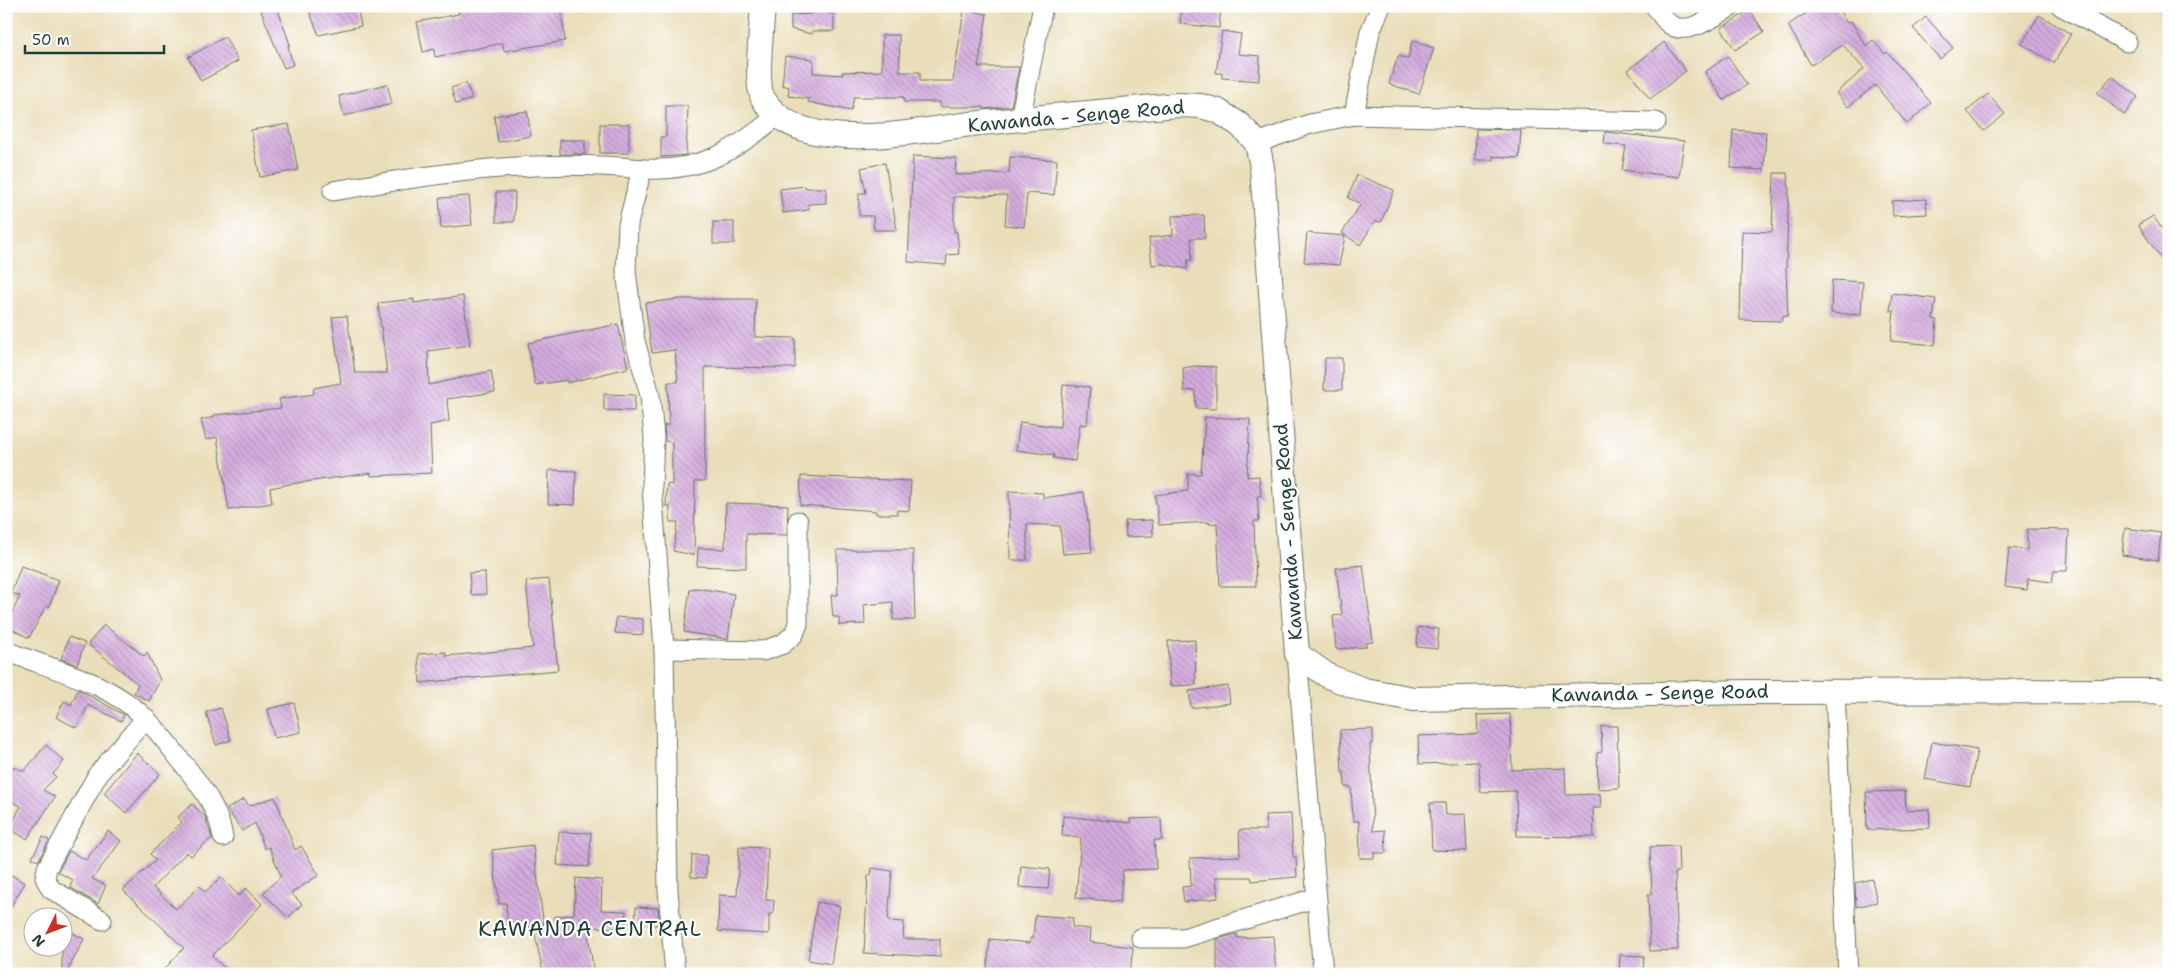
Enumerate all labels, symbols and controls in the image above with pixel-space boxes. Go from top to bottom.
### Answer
scale bar [25,22,164,54]
text: 50 m [32,30,70,50]
street label: Kawanda - Senge Road [967,94,1185,138]
street label: Kawanda - Senge Road [1268,423,1308,641]
street label: Kawanda - Senge Road [1551,679,1769,707]
north arrow [22,908,72,958]
district label: KAWANDA CENTRAL [478,915,702,943]
text: N [28,931,49,951]

